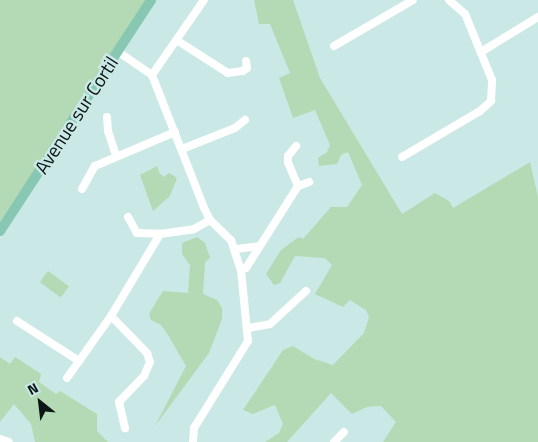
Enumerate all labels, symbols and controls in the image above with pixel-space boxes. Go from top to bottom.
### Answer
street label: Avenue sur Cortil [30,52,122,178]
north arrow [15,377,65,427]
text: N [23,377,42,400]

